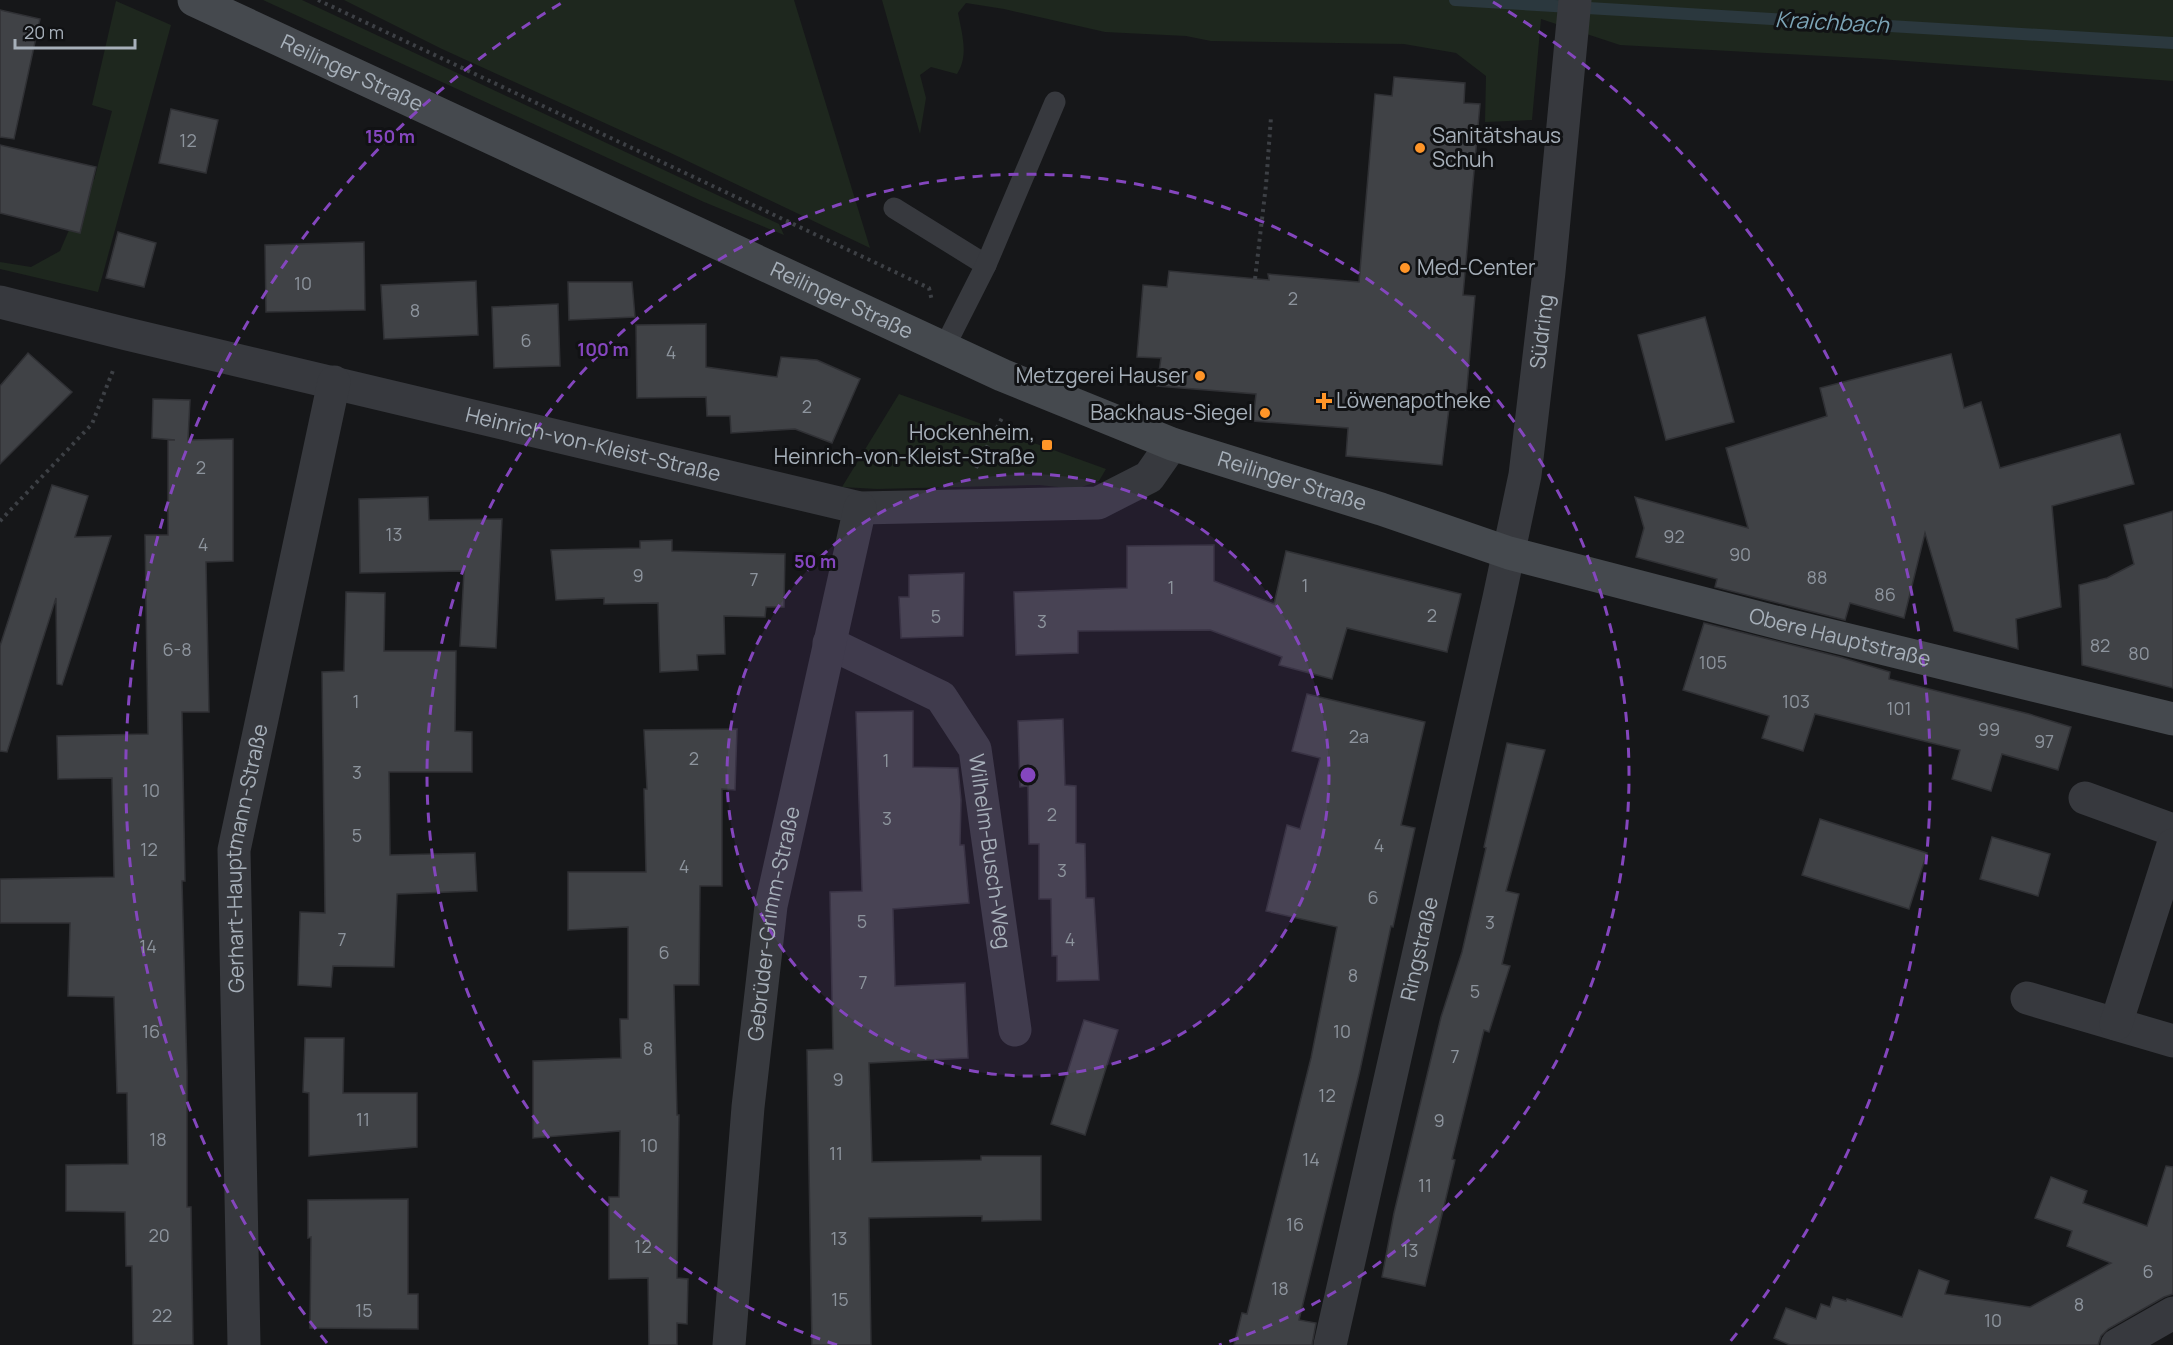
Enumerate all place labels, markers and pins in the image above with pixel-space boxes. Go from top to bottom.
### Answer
place label: Sanitätshaus Schuh [1432,121,1561,173]
marker: Sanitätshaus Schuh [1413,141,1427,155]
place label: Med-Center [1417,253,1536,281]
marker: Med-Center [1398,261,1412,275]
place label: Metzgerei Hauser [1016,361,1188,389]
marker: Metzgerei Hauser [1193,369,1207,383]
place label: Löwenapotheke [1336,386,1491,414]
marker: Löwenapotheke [1317,394,1331,408]
place label: Backhaus-Siegel [1090,398,1253,426]
marker: Backhaus-Siegel [1258,406,1272,420]
place label: Hockenheim, Heinrich-von-Kleist-Straße [774,418,1035,470]
marker: Hockenheim, Heinrich-von-Kleist-Straße [1040,438,1054,452]
centre of rings [1018,765,1038,785]

